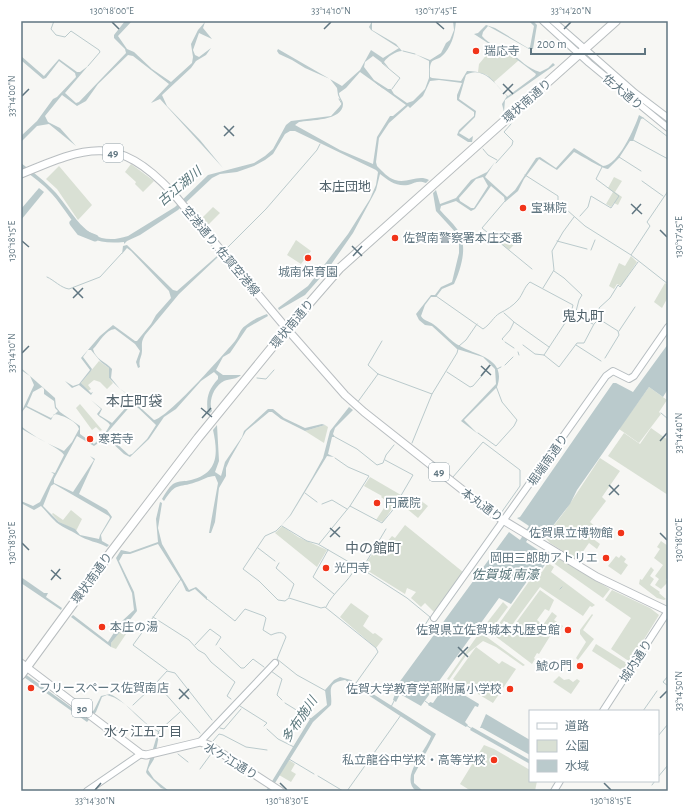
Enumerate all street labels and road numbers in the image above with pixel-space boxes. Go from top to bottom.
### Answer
street label: 佐大通り [601,71,646,112]
street label: 環状南通り [500,76,554,125]
road number: 49 [103,144,123,162]
street label: 空港通り, 佐賀空港線 [180,203,263,298]
street label: 環状南通り [267,297,316,351]
street label: 堀端南通り [525,431,570,488]
road number: 49 [429,463,449,481]
street label: 本丸通り [459,485,506,524]
street label: 環状南通り [69,550,114,606]
street label: 城内通り [617,637,654,684]
road number: 30 [72,699,92,717]
street label: 水ケ江通り [202,740,260,782]

